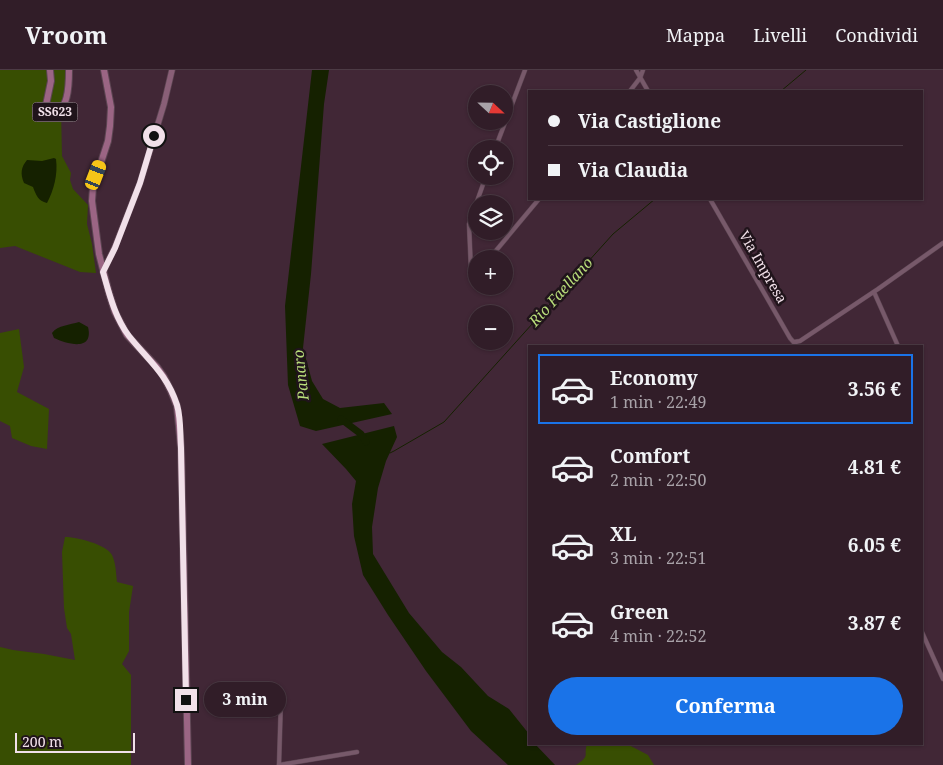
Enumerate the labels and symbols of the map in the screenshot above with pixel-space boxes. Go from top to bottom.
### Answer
north arrow [468,85,512,130]
road number: SS623 [32,102,78,122]
route start [143,125,165,147]
car [83,158,108,192]
street label: Via Impresa [735,227,792,307]
water label: Rio Faellano [523,252,597,331]
water label: Panaro [287,349,313,403]
callout: 3 min [204,682,286,718]
route end [175,689,197,711]
scale bar [15,730,135,753]

